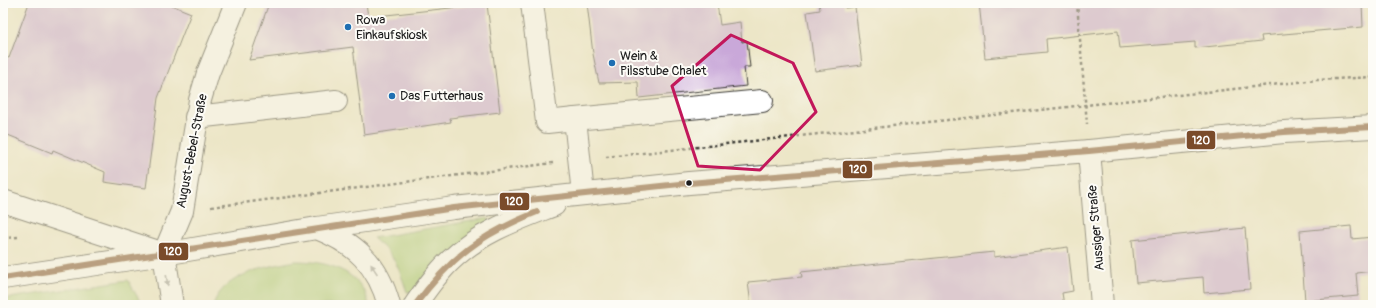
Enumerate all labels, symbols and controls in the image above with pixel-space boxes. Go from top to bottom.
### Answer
place label: Rowa Einkaufskiosk [356,12,428,43]
marker: Rowa Einkaufskiosk [343,22,353,32]
place label: Wein & Pilsstube Chalet [620,48,707,79]
marker: Wein & Pilsstube Chalet [607,58,617,68]
place label: Das Futterhaus [400,88,483,104]
marker: Das Futterhaus [387,91,397,101]
street label: August-Bebel-Straße [173,92,211,210]
line badge: 120 [1186,130,1216,150]
text: 120 [1192,134,1210,147]
line badge: 120 [842,160,873,179]
text: 120 [849,163,867,176]
unlabelled marker [684,178,694,188]
street label: Aussiger Straße [1084,184,1108,271]
line badge: 120 [499,192,530,211]
text: 120 [505,195,523,208]
line badge: 120 [158,242,189,261]
text: 120 [164,245,182,258]
one-way arrow [370,264,378,275]
one-way arrow [164,274,170,286]

